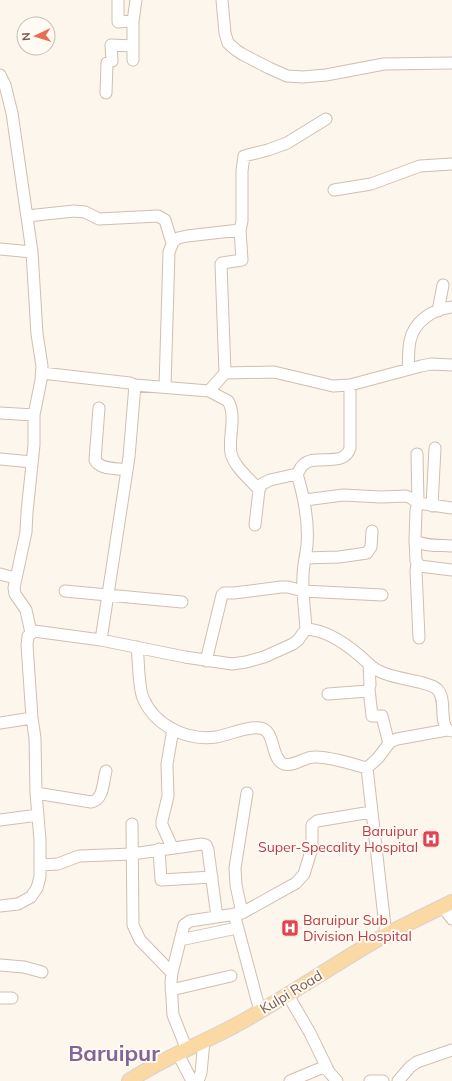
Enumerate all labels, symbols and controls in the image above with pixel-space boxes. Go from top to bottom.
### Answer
north arrow [16,16,56,56]
text: N [19,32,33,41]
place label: Baruipur Super-Specality Hospital [258,822,419,856]
hospital icon: Baruipur Super-Specality Hospital [421,829,441,849]
place label: Baruipur Sub Division Hospital [303,911,412,945]
hospital icon: Baruipur Sub Division Hospital [280,918,300,938]
street label: Kulpi Road [256,966,326,1018]
district label: Baruipur [68,1039,160,1067]

